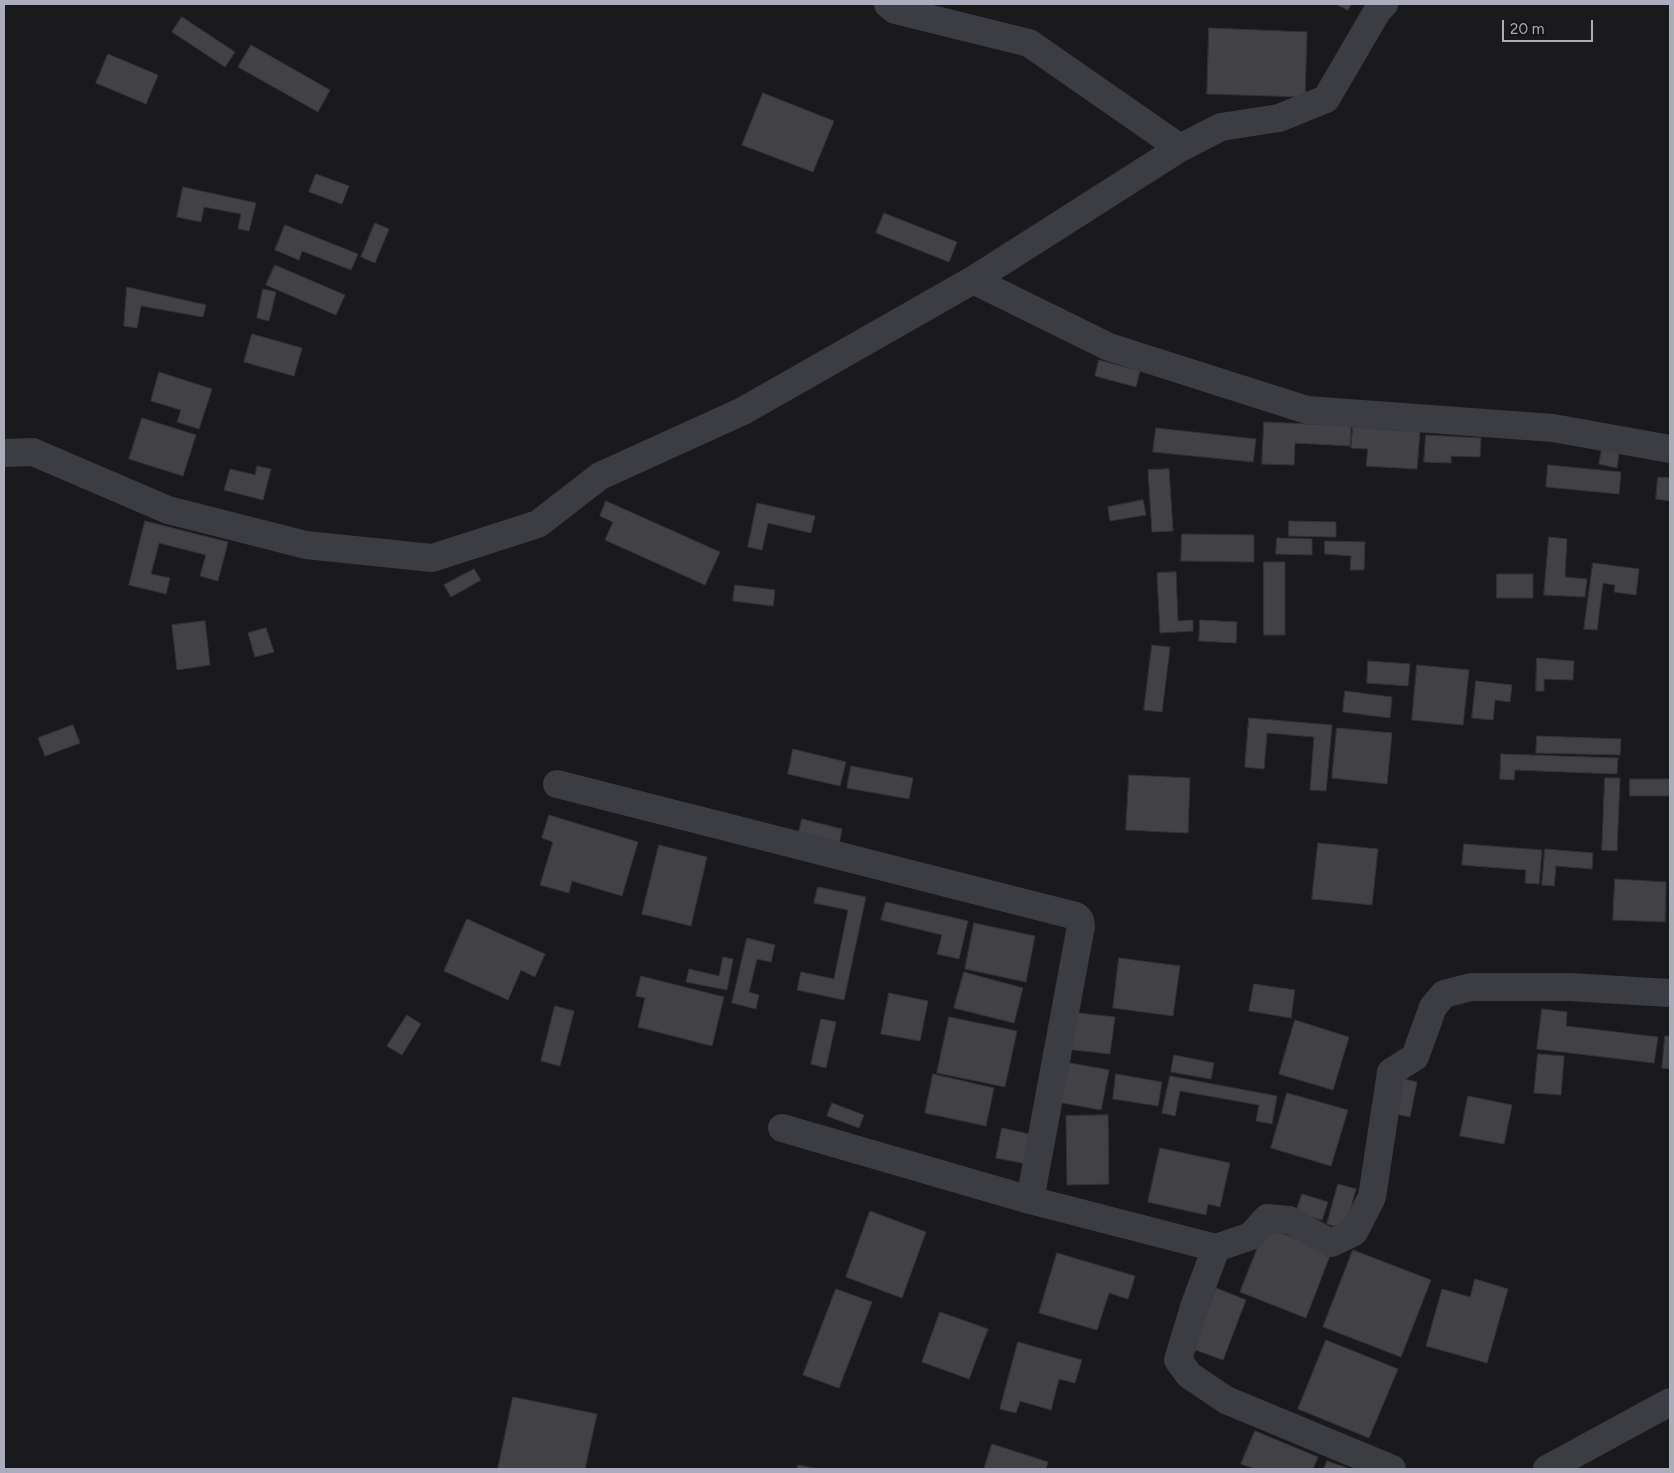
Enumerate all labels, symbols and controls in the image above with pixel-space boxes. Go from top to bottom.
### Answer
scale bar [1504,10,1595,42]
text: 20 m [1510,20,1544,38]

